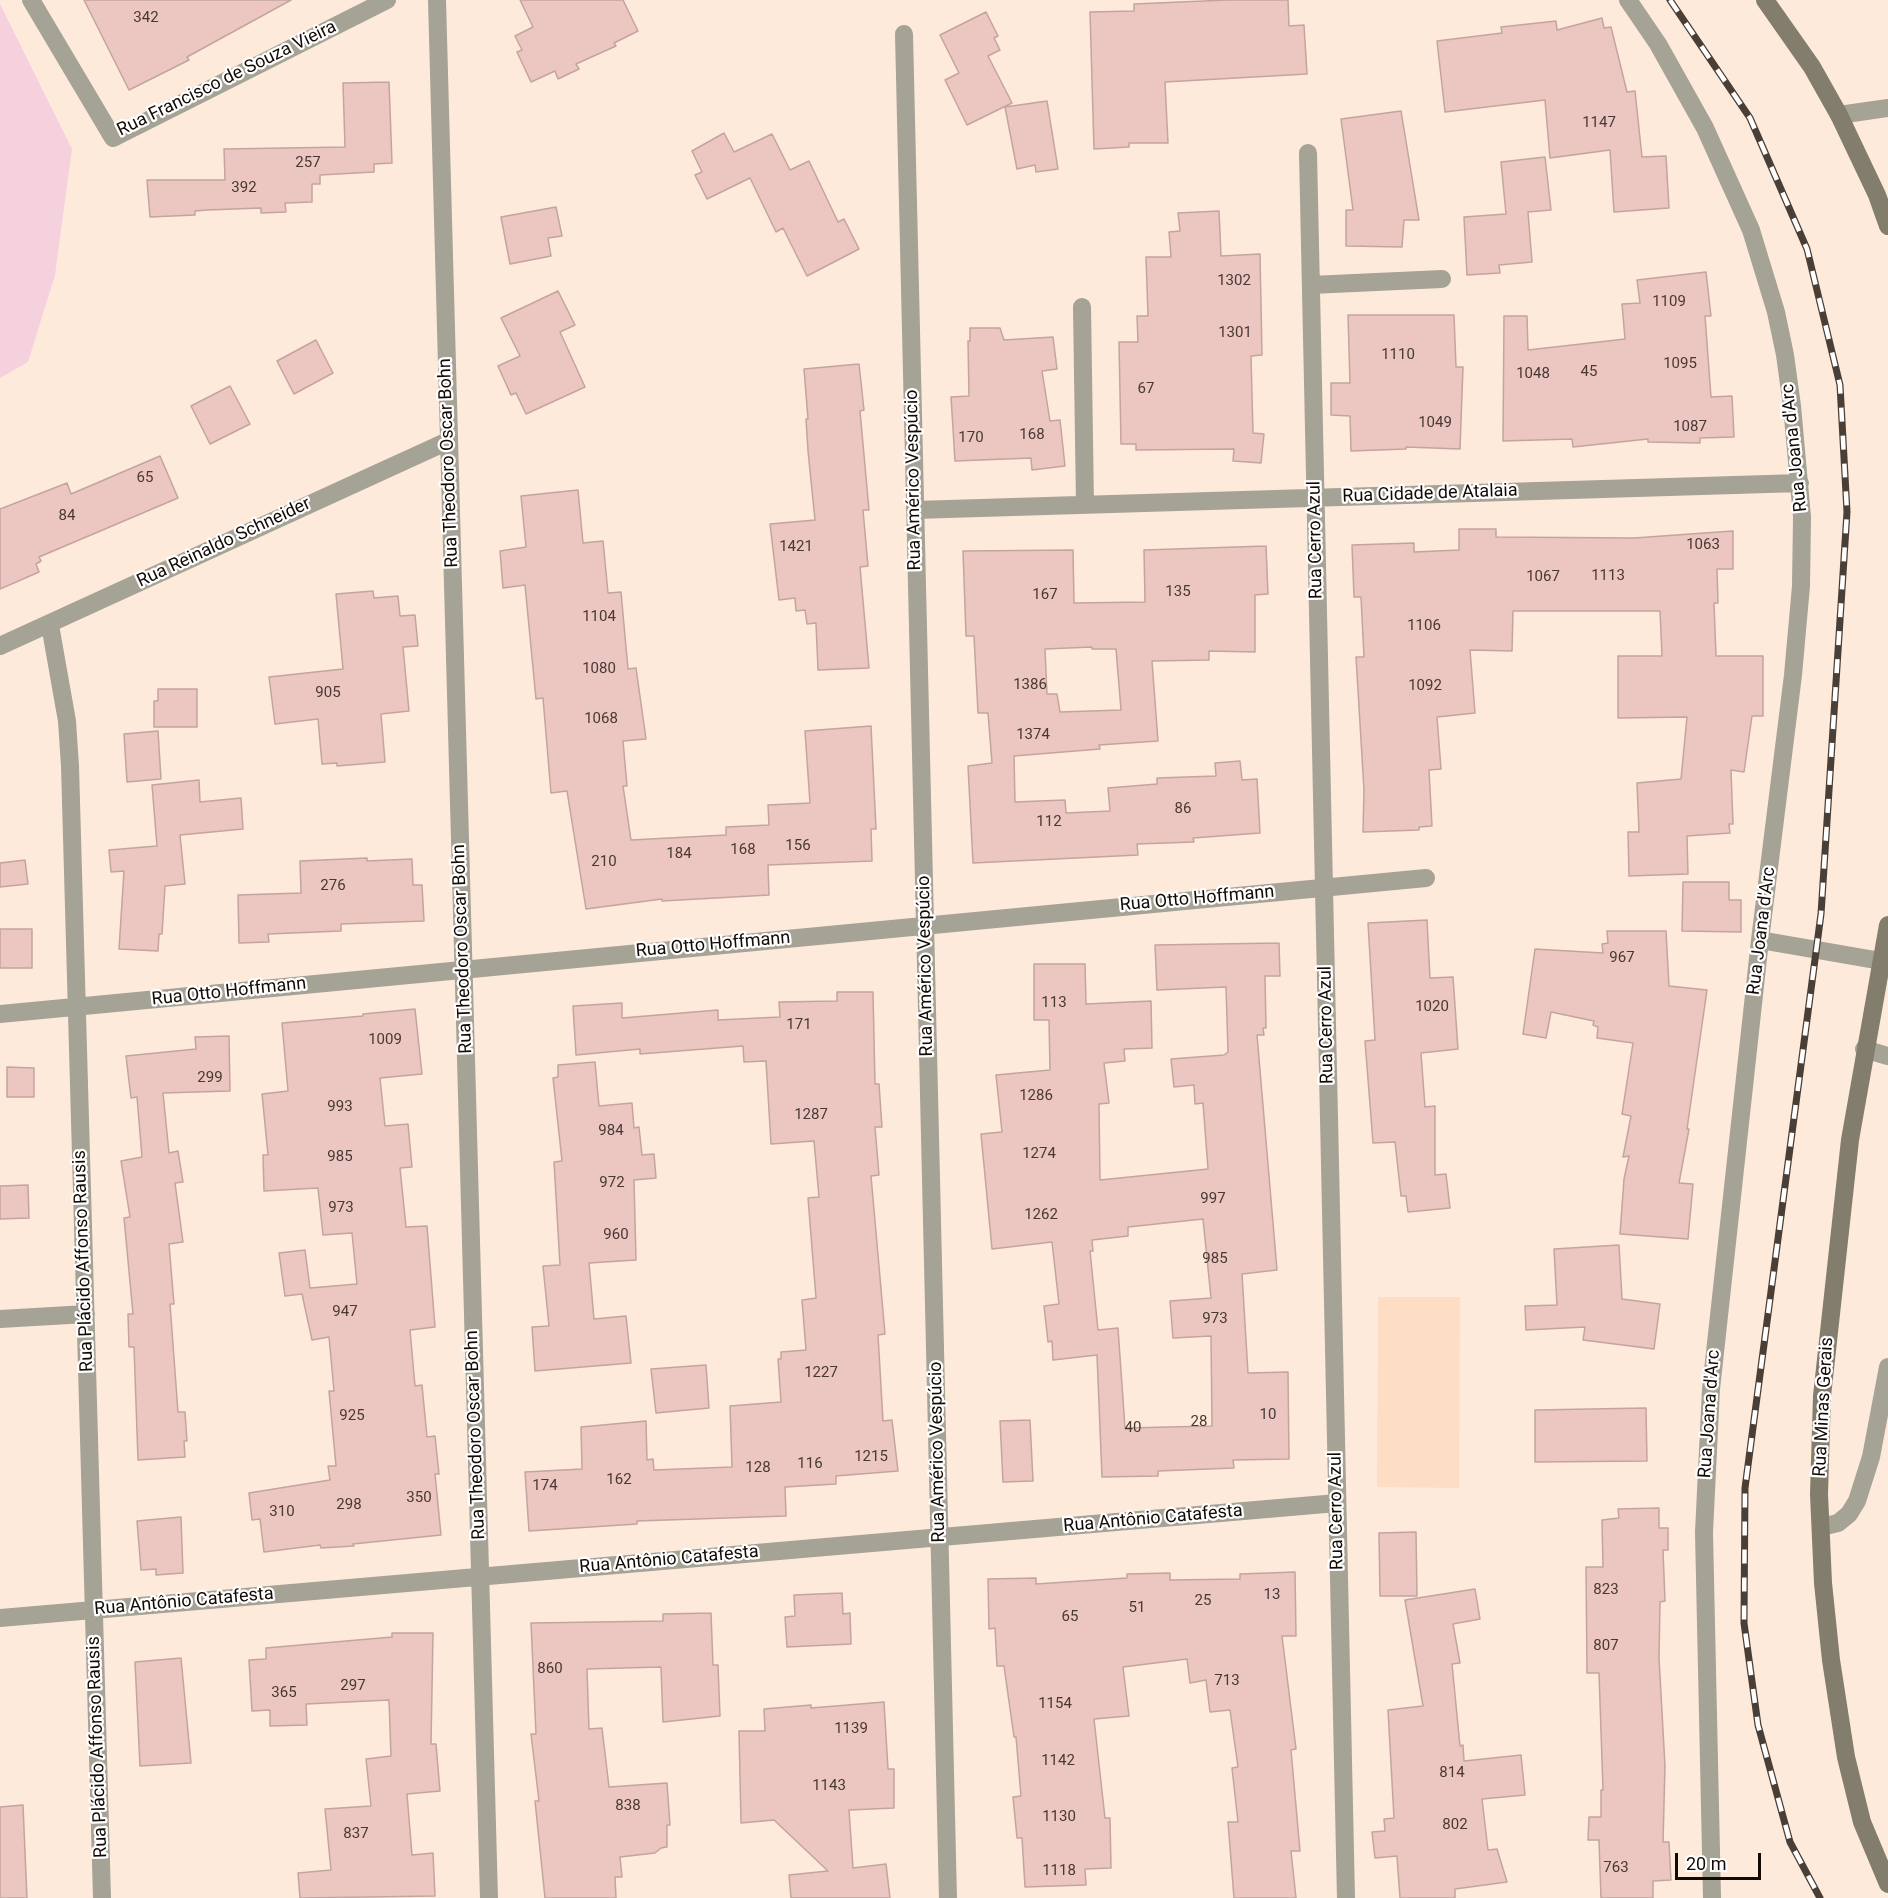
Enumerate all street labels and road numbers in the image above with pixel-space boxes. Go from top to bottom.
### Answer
street label: Rua Francisco de Souza Vieira [114,16,340,142]
street label: Rua Theodoro Oscar Bohn [435,358,463,568]
street label: Rua Joana d'Arc [1778,383,1812,513]
street label: Rua Américo Vespúcio [902,389,926,571]
street label: Rua Cidade de Atalaia [1342,480,1518,508]
street label: Rua Cerro Azul [1304,481,1328,599]
street label: Rua Reinaldo Schneider [134,493,314,593]
street label: Rua Theodoro Oscar Bohn [449,844,477,1054]
street label: Rua Joana d'Arc [1743,866,1781,996]
street label: Rua Américo Vespúcio [914,875,938,1057]
street label: Rua Otto Hoffmann [1119,881,1275,917]
street label: Rua Otto Hoffmann [635,927,791,963]
street label: Rua Cerro Azul [1315,966,1339,1084]
street label: Rua Otto Hoffmann [151,973,307,1011]
street label: Rua Plácido Affonso Rausis [69,1150,99,1372]
street label: Rua Theodoro Oscar Bohn [462,1330,490,1540]
street label: Rua Minas Gerais [1810,1337,1838,1477]
street label: Rua Joana d'Arc [1695,1349,1725,1479]
street label: Rua Américo Vespúcio [926,1361,950,1543]
street label: Rua Cerro Azul [1325,1452,1349,1570]
street label: Rua Antônio Catafesta [1063,1500,1243,1538]
street label: Rua Antônio Catafesta [579,1541,759,1579]
street label: Rua Antônio Catafesta [94,1583,274,1621]
street label: Rua Plácido Affonso Rausis [83,1636,113,1858]

